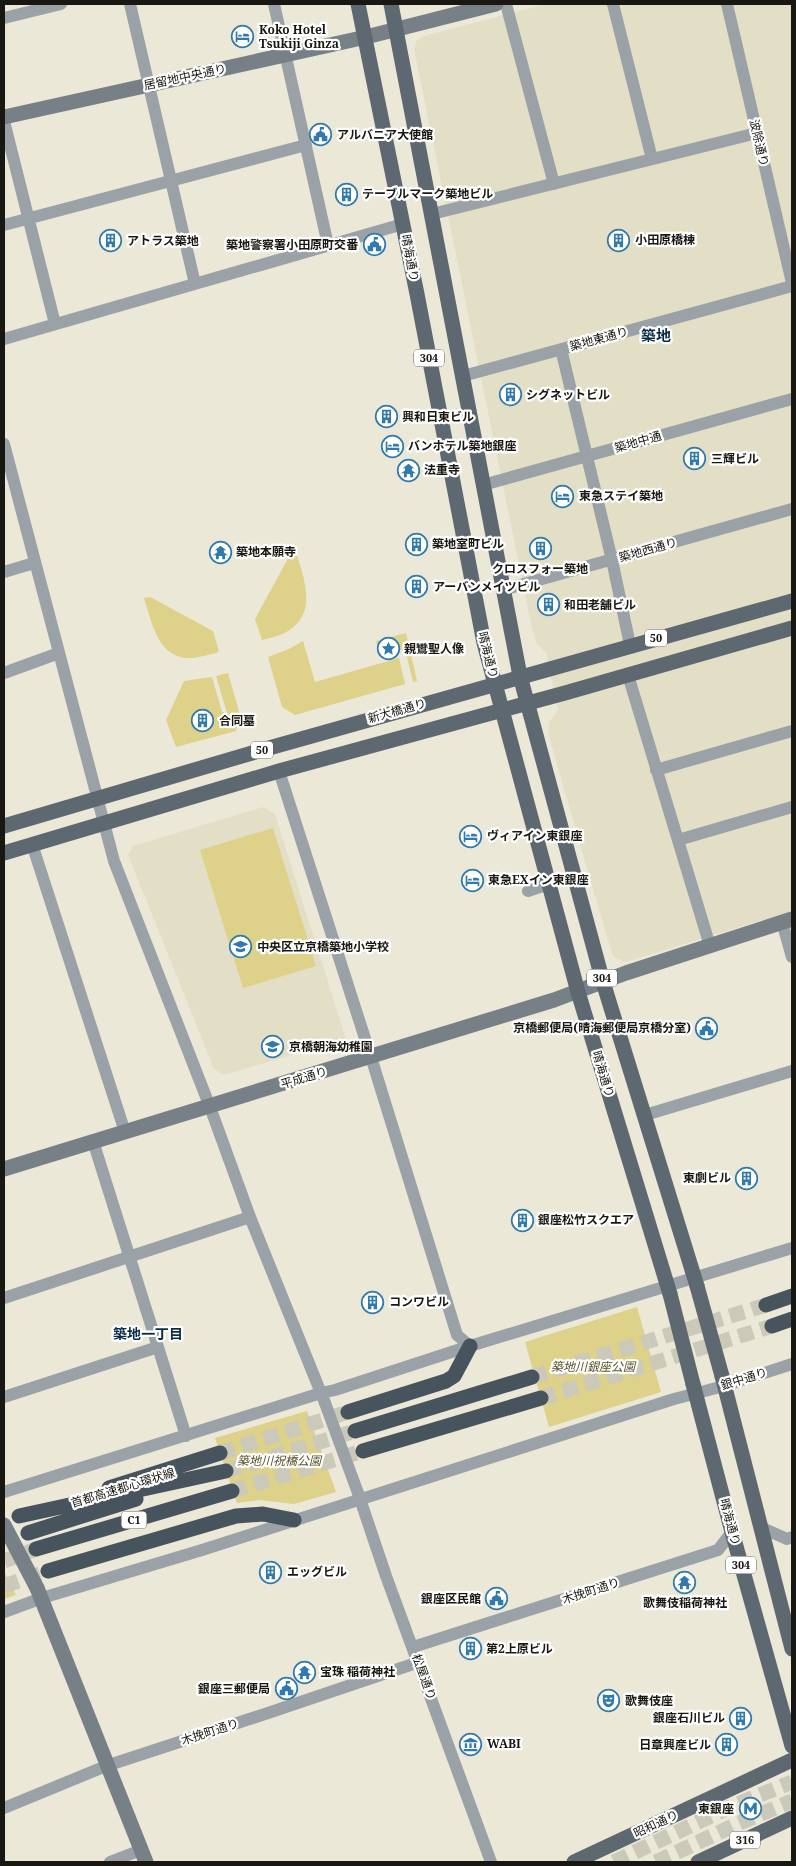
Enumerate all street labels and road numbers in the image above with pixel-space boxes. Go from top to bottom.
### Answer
street label: 居留地中央通り [142,59,228,94]
street label: 波除通り [746,118,773,168]
street label: 晴海通り [398,233,423,283]
street label: 築地東通り [568,323,630,354]
road number: 304 [414,349,444,366]
street label: 築地中通 [612,427,663,456]
street label: 築地西通り [617,533,679,566]
street label: 晴海通り [474,630,503,680]
road number: 50 [645,630,667,646]
street label: 新大橋通り [366,694,428,727]
road number: 50 [251,742,273,758]
road number: 304 [587,970,617,986]
street label: 晴海通り [588,1048,619,1099]
street label: 平成通り [278,1062,329,1093]
street label: 銀中通り [718,1363,769,1394]
street label: 首都高速都心環状線 [69,1464,177,1511]
street label: 晴海通り [716,1496,745,1547]
road number: C1 [122,1512,146,1528]
road number: 304 [726,1556,756,1574]
street label: 木挽町通り [560,1573,622,1608]
street label: 松屋通り [408,1651,441,1702]
street label: 木挽町通り [179,1714,241,1749]
street label: 昭和通り [630,1806,681,1841]
road number: 316 [730,1832,760,1848]

